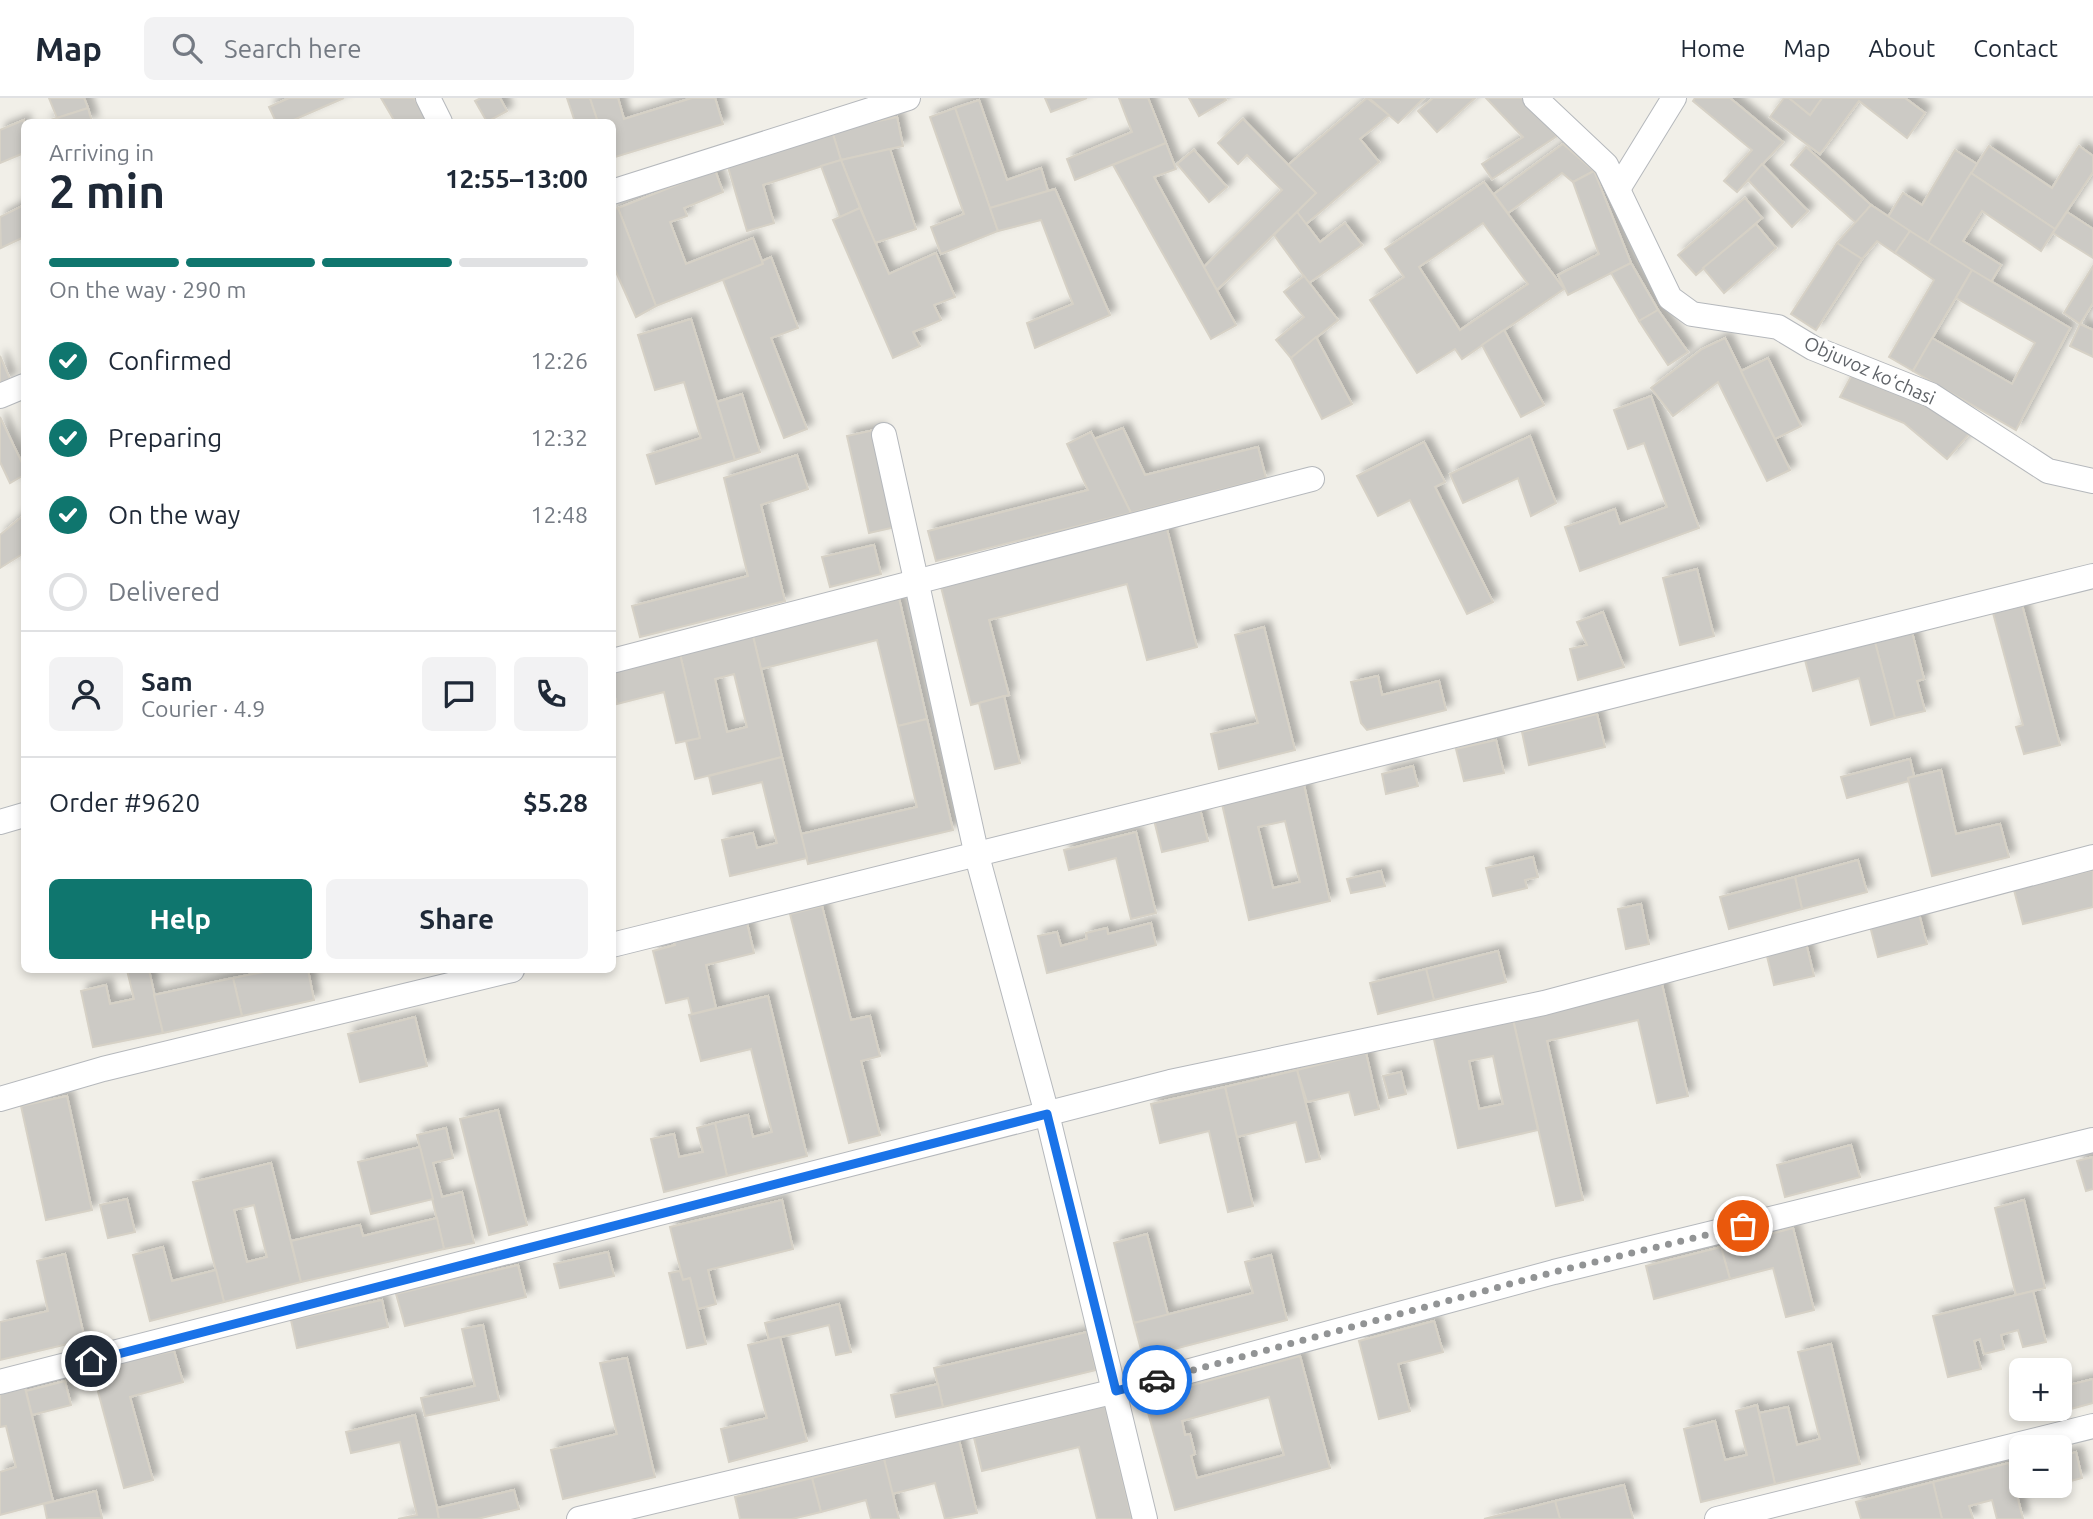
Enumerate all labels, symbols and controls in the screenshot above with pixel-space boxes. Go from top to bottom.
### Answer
search box [144,17,634,80]
icon: search [168,29,206,67]
text: Map [35,30,102,67]
text: Search here [224,34,362,63]
text: Home [1680,35,1745,62]
text: Map [1783,35,1830,62]
text: About [1868,35,1935,62]
text: Contact [1973,35,2058,62]
text: Arriving in [49,140,154,165]
text: 12:55–13:00 [445,164,588,193]
text: 2 min [49,165,165,217]
text: On the way · 290 m [49,277,246,302]
street label: Objuvoz koʻchasi [1801,331,1939,409]
icon: check [49,342,87,380]
text: Confirmed [108,346,232,375]
text: 12:26 [530,348,588,373]
icon: check [49,419,87,457]
text: Preparing [108,423,222,452]
text: 12:32 [530,425,588,450]
icon: check [49,496,87,534]
text: On the way [108,500,240,529]
text: 12:48 [530,502,588,527]
text: Delivered [108,577,220,606]
button: person [49,657,123,731]
button: chat [422,657,496,731]
button: phone [514,657,588,731]
text: Sam [141,667,193,696]
text: Courier · 4.9 [141,696,265,721]
text: Order #9620 [49,788,200,817]
text: $5.28 [523,788,588,817]
button: Help [49,879,312,959]
button: Share [326,879,588,959]
pin [1713,1196,1773,1256]
icon: bag [1724,1207,1762,1245]
pin [61,1331,121,1391]
icon: home [72,1342,110,1380]
courier [1122,1345,1192,1415]
map controls [2009,1358,2072,1498]
button: + [2009,1358,2072,1421]
icon: car [1138,1361,1176,1399]
button: − [2009,1435,2072,1498]

